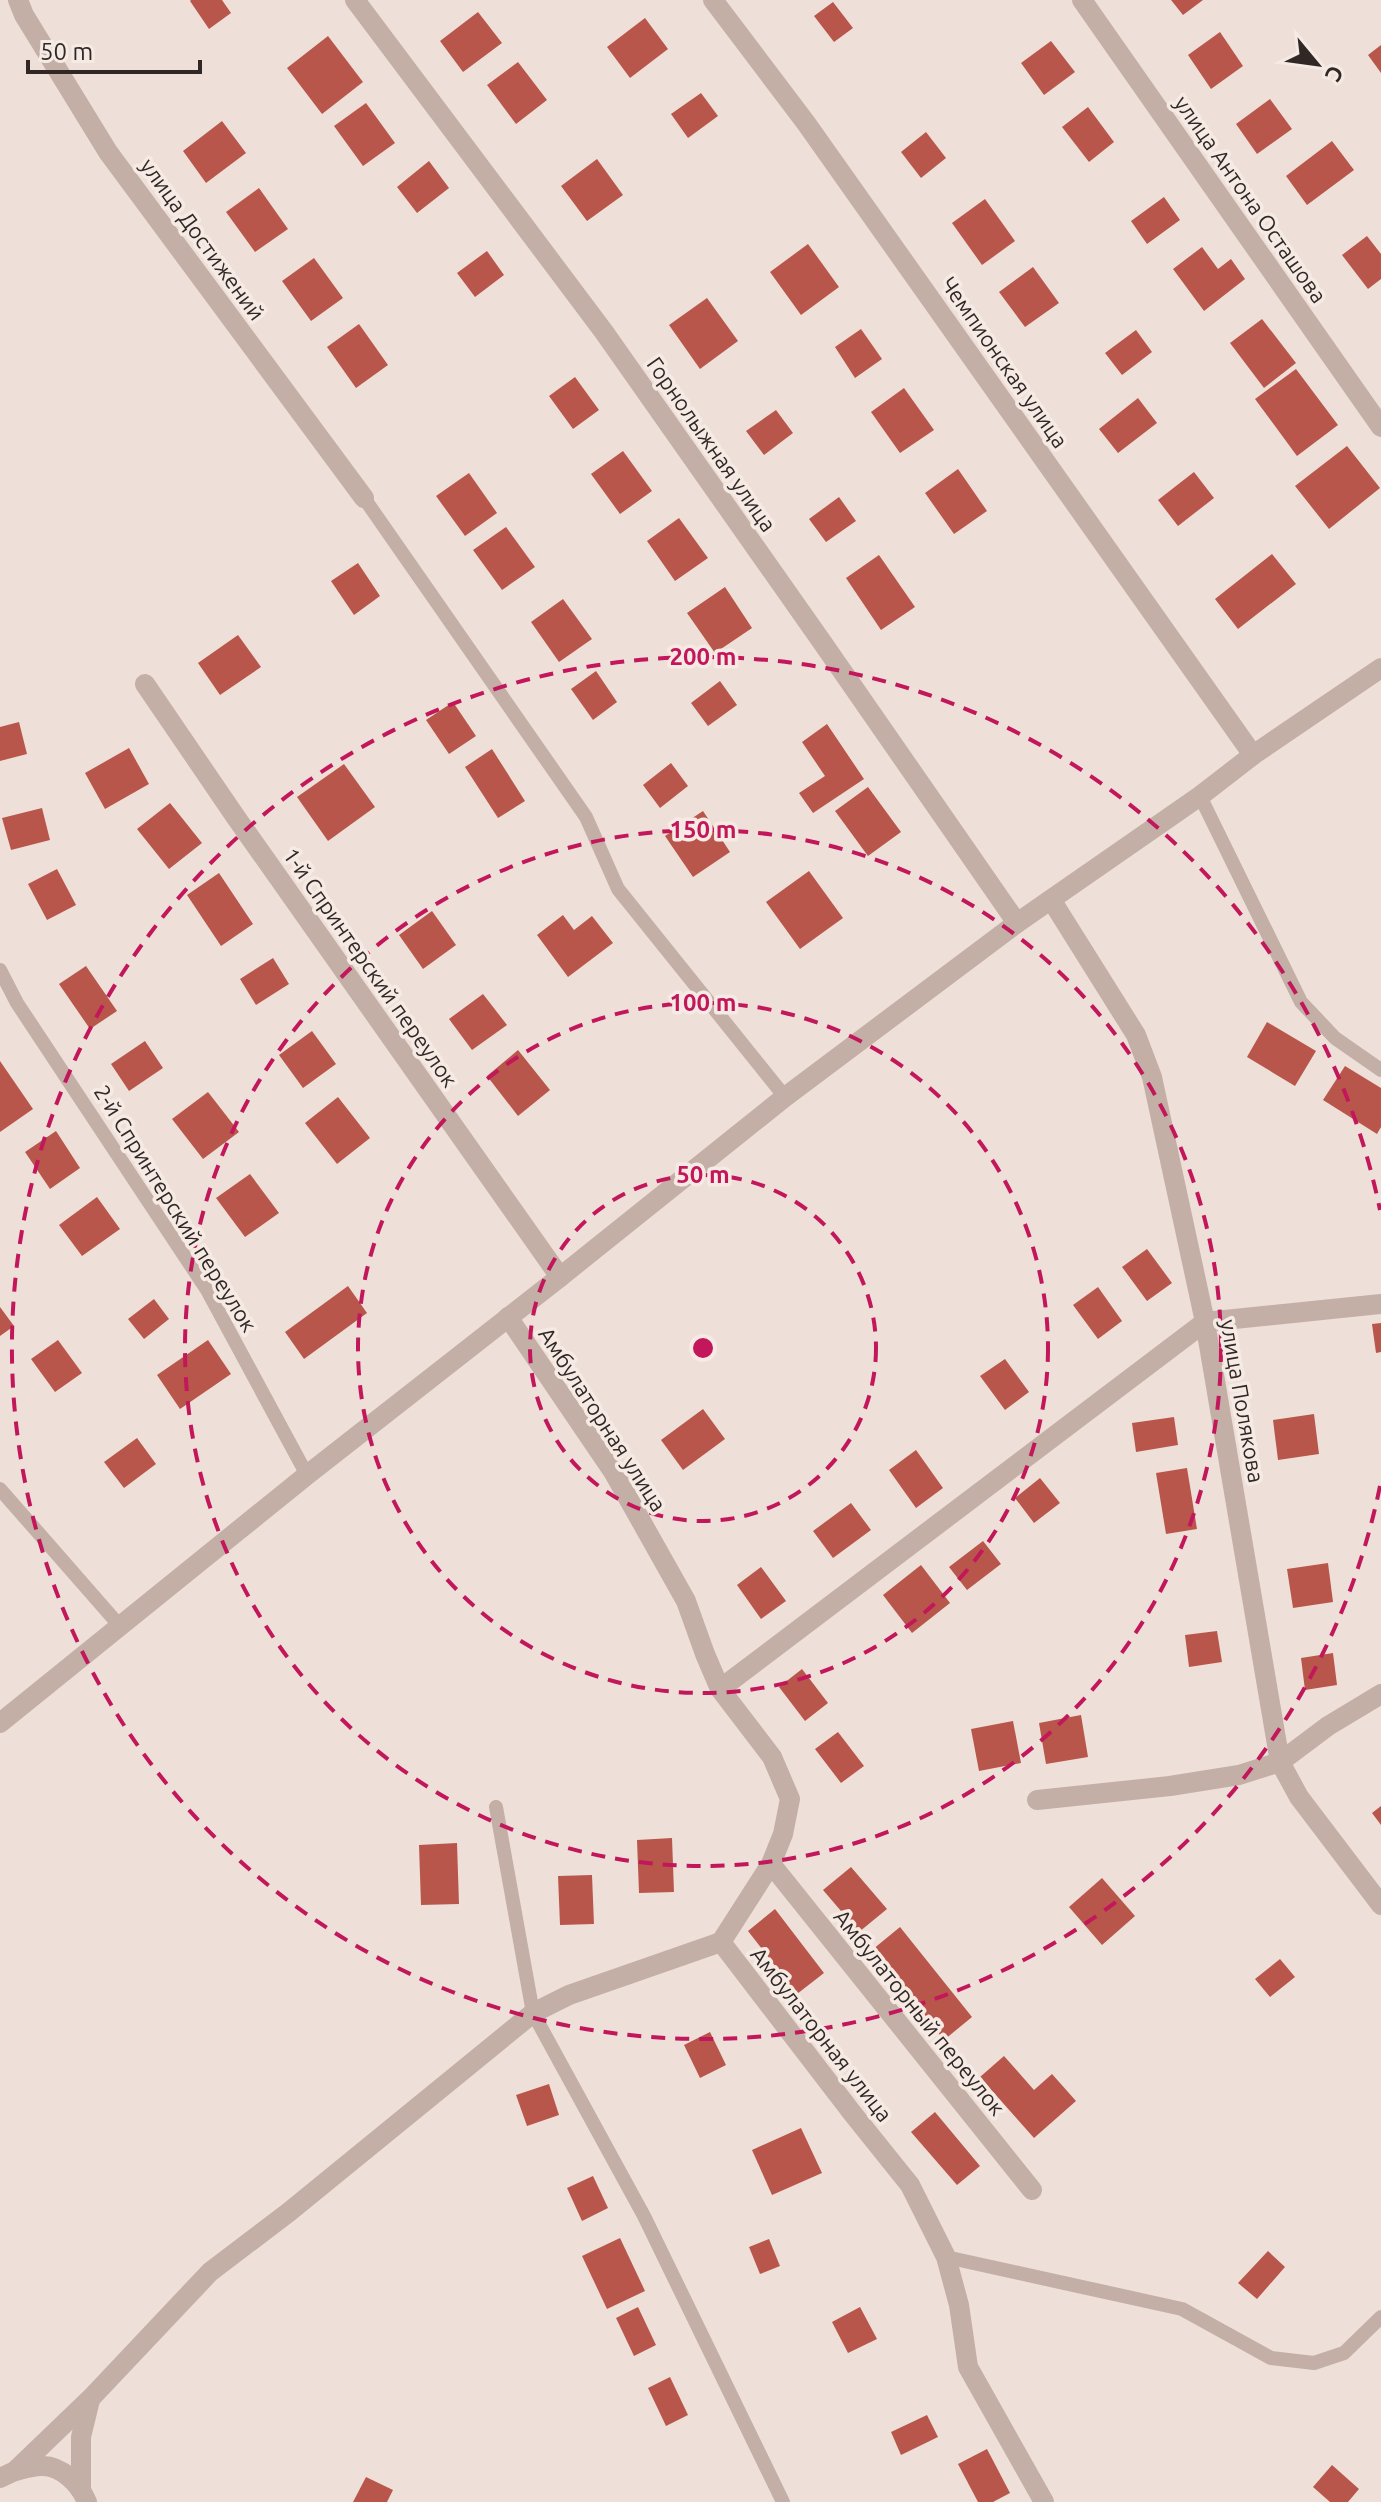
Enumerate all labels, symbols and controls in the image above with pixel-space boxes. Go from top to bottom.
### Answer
scale bar [28,24,200,74]
north arrow [1277,24,1357,104]
text: 50 m [40,38,93,65]
text: С [1321,62,1349,86]
street label: улица Антона Осташова [1170,91,1332,307]
street label: улица Достижений [136,153,270,325]
street label: Чемпионская улица [937,272,1073,452]
street label: Горнолыжная улица [642,352,782,536]
text: 200 m [670,643,736,670]
text: 150 m [670,816,736,843]
street label: 1-й Спринтерский переулок [279,843,463,1091]
text: 100 m [670,989,736,1016]
street label: 2-й Спринтерский переулок [90,1080,262,1336]
text: 50 m [676,1161,730,1188]
street label: улица Полякова [1216,1317,1270,1485]
street label: Амбулаторная улица [534,1322,672,1516]
centre of rings [689,1334,717,1362]
street label: Амбулаторный переулок [829,1904,1011,2120]
street label: Амбулаторная улица [746,1942,898,2126]

